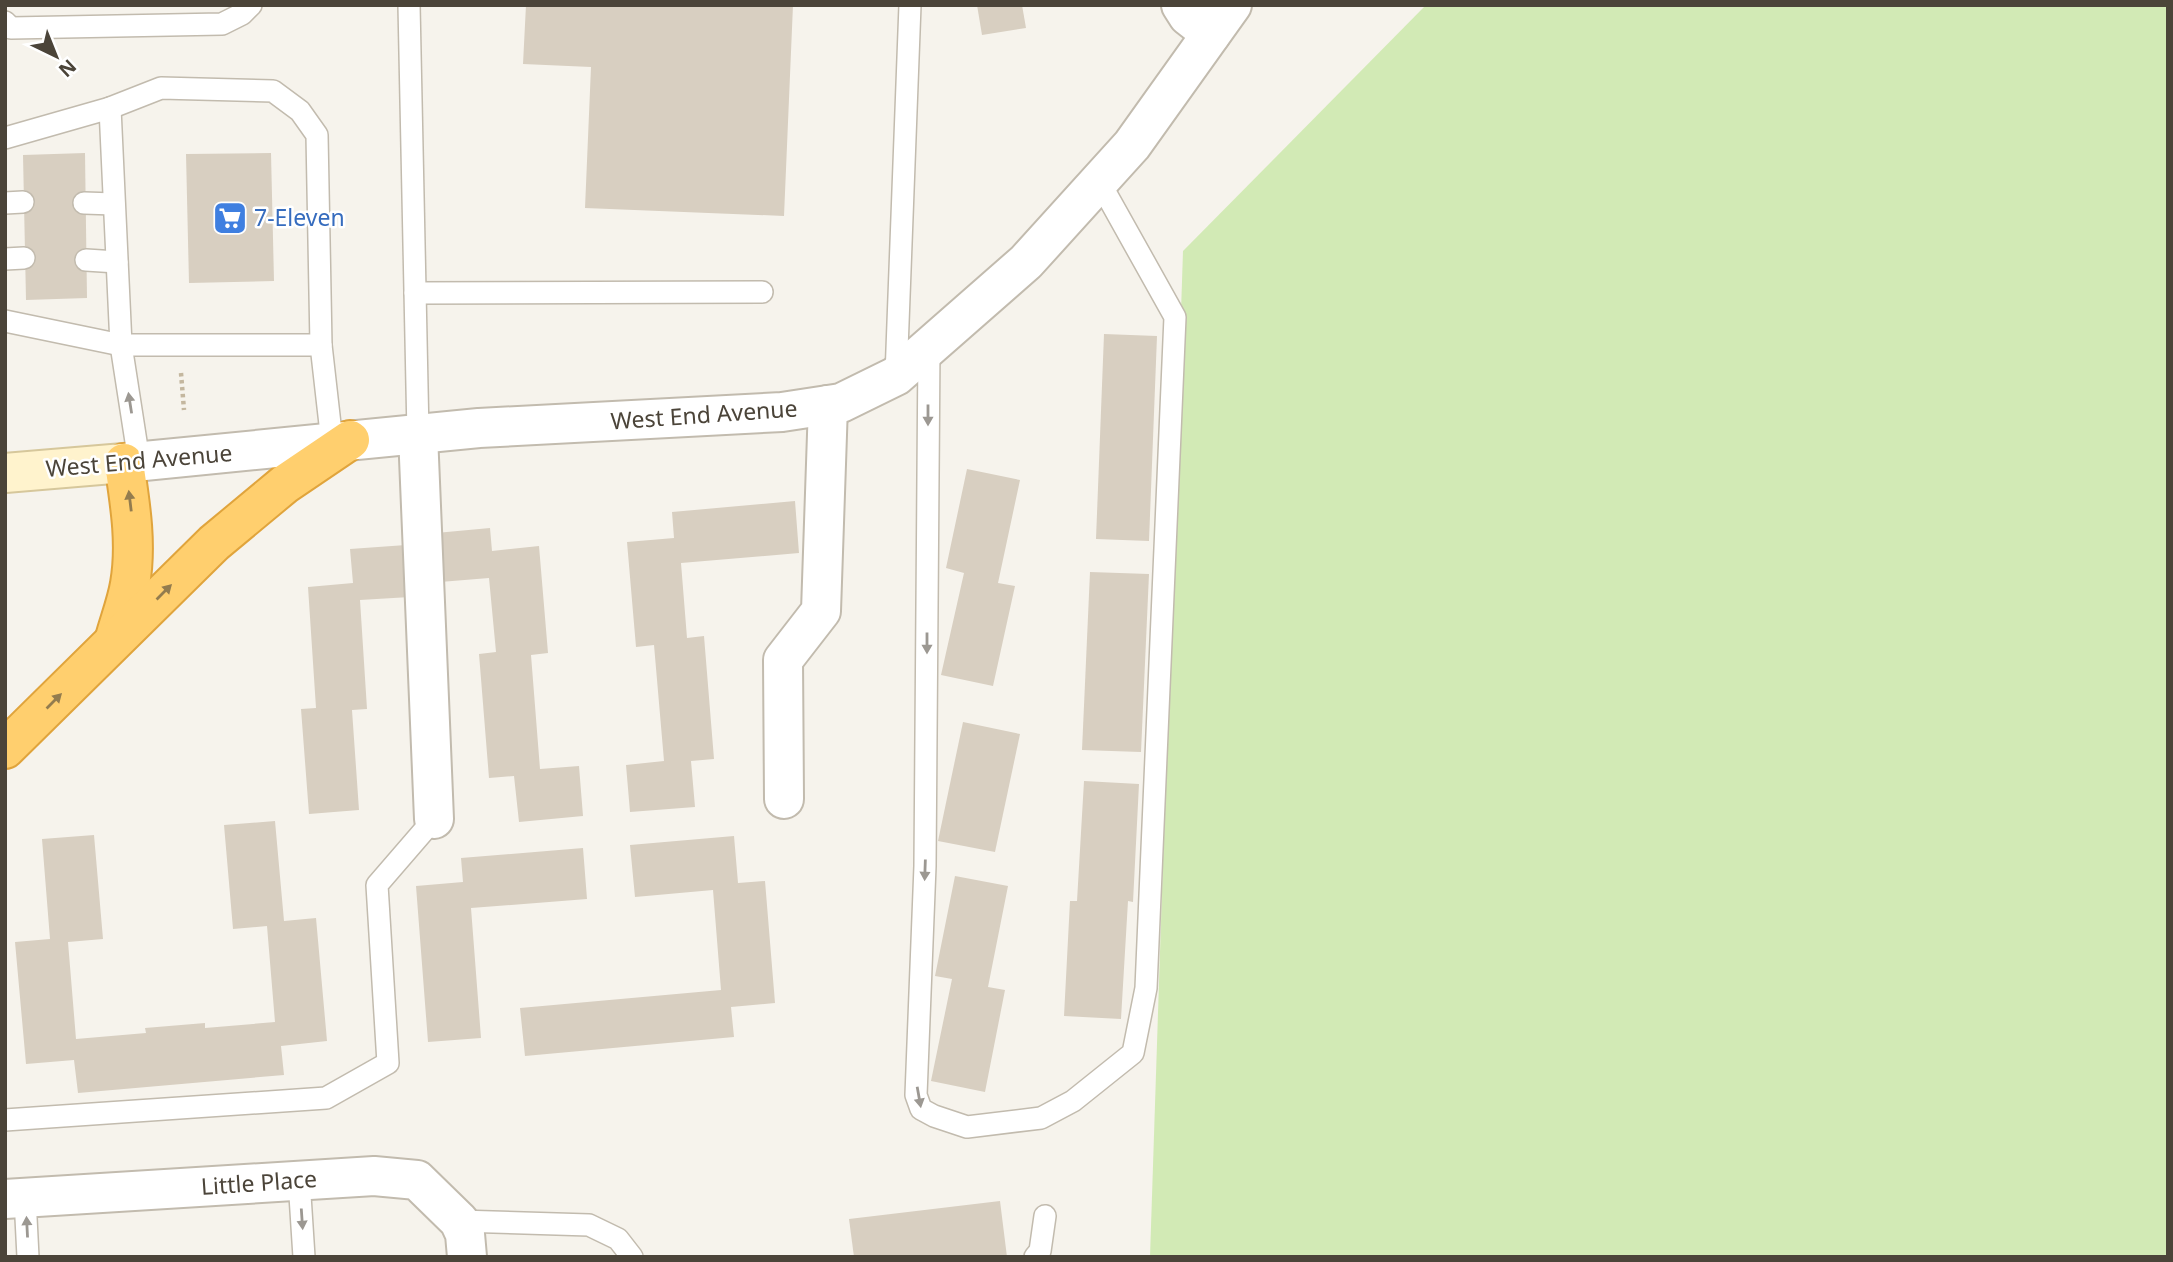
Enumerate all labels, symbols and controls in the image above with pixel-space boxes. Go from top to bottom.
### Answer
north arrow [21,21,91,91]
text: N [53,54,82,83]
supermarket icon: 7-Eleven [211,199,249,237]
place label: 7-Eleven [254,201,345,233]
one-way arrow [124,392,135,414]
street label: West End Avenue [609,392,798,436]
one-way arrow [922,405,934,427]
street label: West End Avenue [44,436,233,484]
one-way arrow [124,489,135,511]
one-way arrow [155,584,172,601]
one-way arrow [921,632,933,654]
one-way arrow [45,692,62,709]
one-way arrow [919,860,930,882]
one-way arrow [913,1087,924,1109]
street label: Little Place [200,1162,318,1202]
one-way arrow [297,1208,308,1230]
one-way arrow [21,1216,32,1238]

